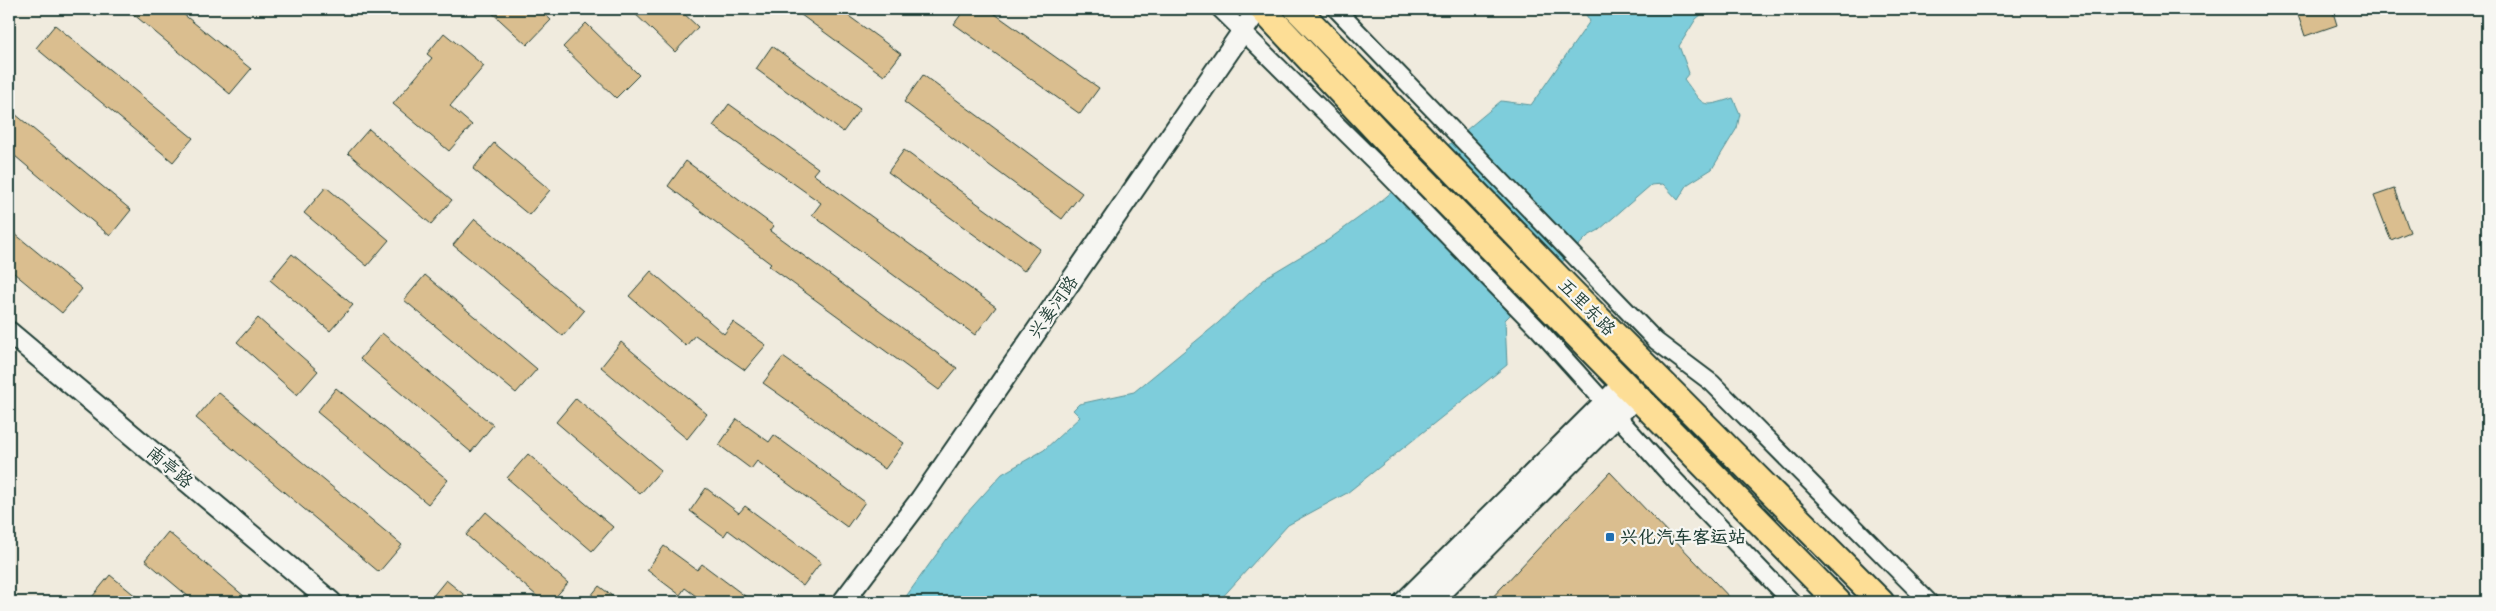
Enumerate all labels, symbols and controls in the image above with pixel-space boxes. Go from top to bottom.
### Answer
street label: 兴姜河路 [1019,268,1087,346]
street label: 五里东路 [1550,270,1624,344]
street label: 南亭路 [139,437,201,497]
place label: 兴化汽车客运站 [1620,521,1746,553]
marker: 兴化汽车客运站 [1604,531,1616,543]

